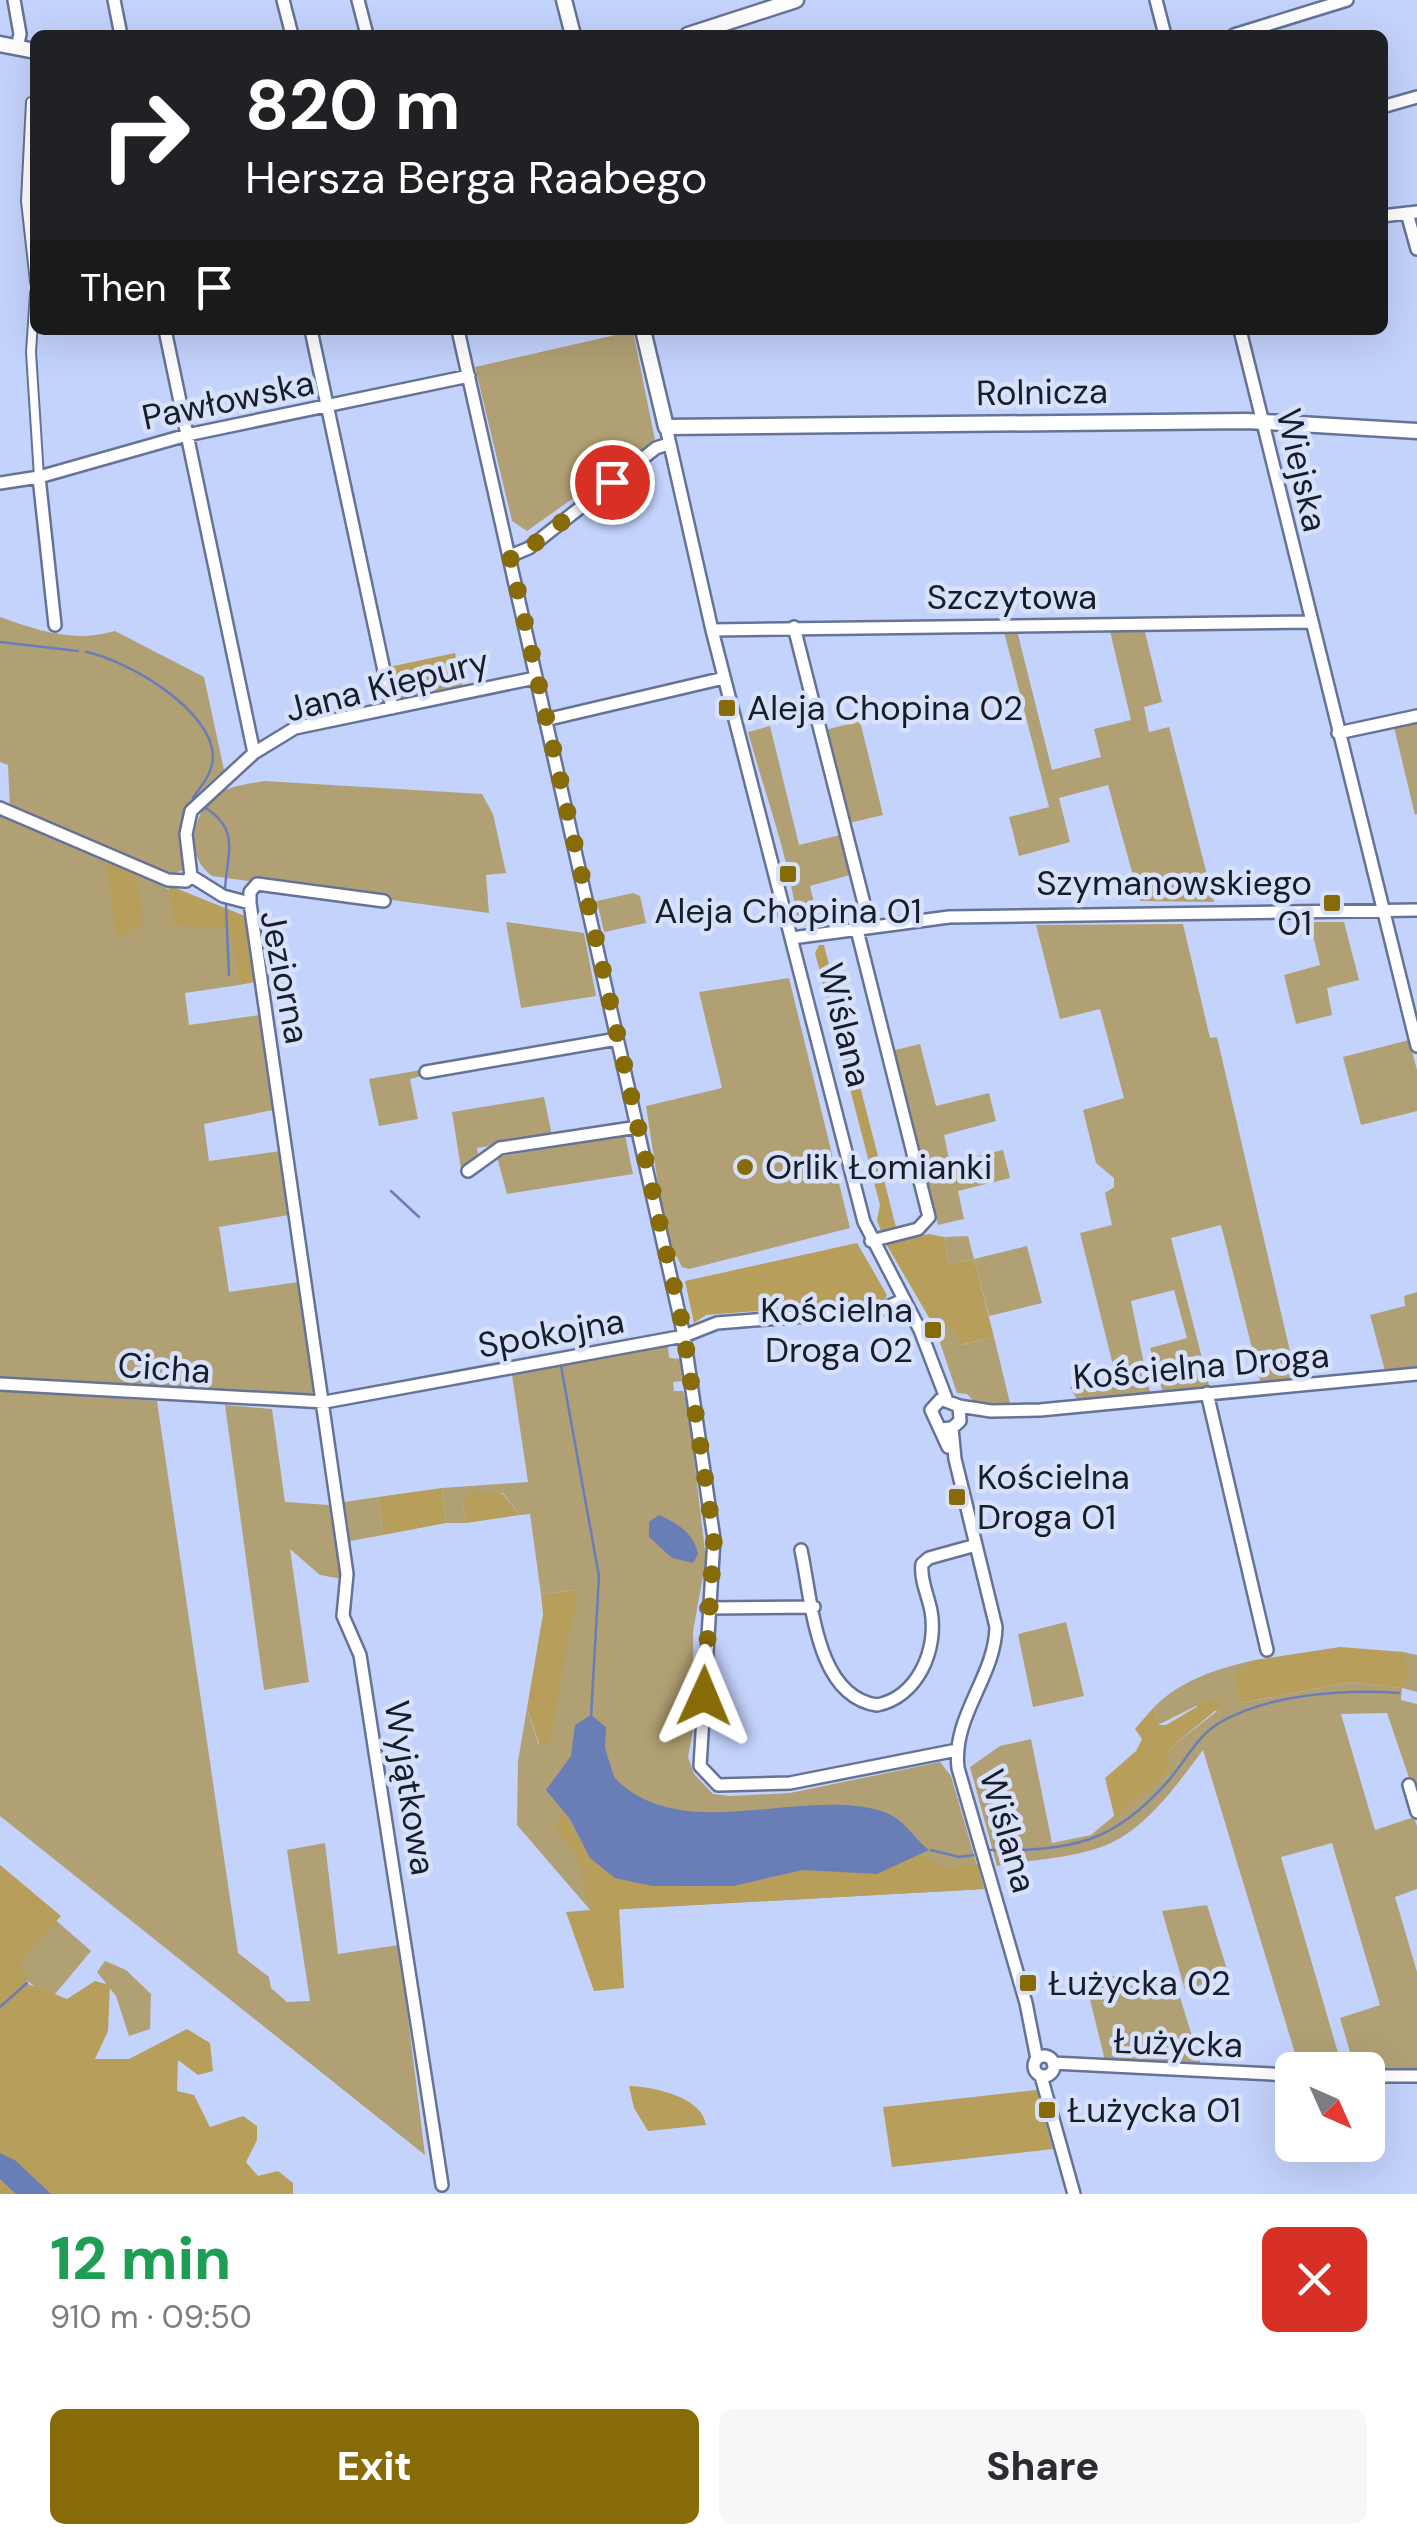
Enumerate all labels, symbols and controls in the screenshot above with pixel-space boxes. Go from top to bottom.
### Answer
text: 820 m [245,60,461,151]
icon: right [80,70,210,200]
text: Hersza Berga Raabego [245,148,707,207]
icon: arrive [187,260,242,315]
text: Then [80,263,167,313]
street label: Pawłowska [138,359,318,441]
street label: Rolnicza [976,368,1108,416]
street label: Wiejska [1266,404,1338,536]
pin [570,440,655,525]
icon: arrive [585,455,640,510]
street label: Szczytowa [927,574,1097,620]
street label: Jana Kiepury [280,638,494,732]
place label: Aleja Chopina 02 [747,685,1023,731]
marker: Aleja Chopina 02 [716,697,738,719]
place label: Szymanowskiego 01 [1036,860,1312,946]
marker: Aleja Chopina 01 [777,863,799,885]
place label: Aleja Chopina 01 [654,888,922,934]
marker: Szymanowskiego 01 [1321,892,1343,914]
street label: Jeziorna [250,907,320,1047]
street label: Wiślana [807,958,883,1092]
place label: Orlik Łomianki [765,1144,992,1190]
marker: Orlik Łomianki [734,1156,756,1178]
place label: Kościelna Droga 02 [760,1287,913,1373]
street label: Spokojna [474,1298,628,1368]
marker: Kościelna Droga 02 [922,1319,944,1341]
street label: Kościelna Droga [1071,1332,1331,1400]
street label: Cicha [116,1342,212,1394]
place label: Kościelna Droga 01 [977,1454,1130,1540]
marker: Kościelna Droga 01 [946,1486,968,1508]
position arrow [652,1644,756,1748]
street label: Wyjątkowa [374,1698,446,1878]
street label: Wiślana [969,1764,1047,1898]
place label: Łużycka 02 [1048,1960,1231,2006]
marker: Łużycka 02 [1017,1972,1039,1994]
street label: Łużycka [1112,2018,1244,2068]
north arrow [1275,2052,1385,2162]
map controls [1275,2052,1385,2162]
place label: Łużycka 01 [1067,2087,1241,2133]
marker: Łużycka 01 [1036,2099,1058,2121]
text: 12 min [50,2219,231,2298]
button: close [1262,2227,1367,2332]
text: 910 m · 09:50 [50,2296,252,2338]
button: Exit [50,2409,699,2524]
button: Share [719,2409,1367,2524]

